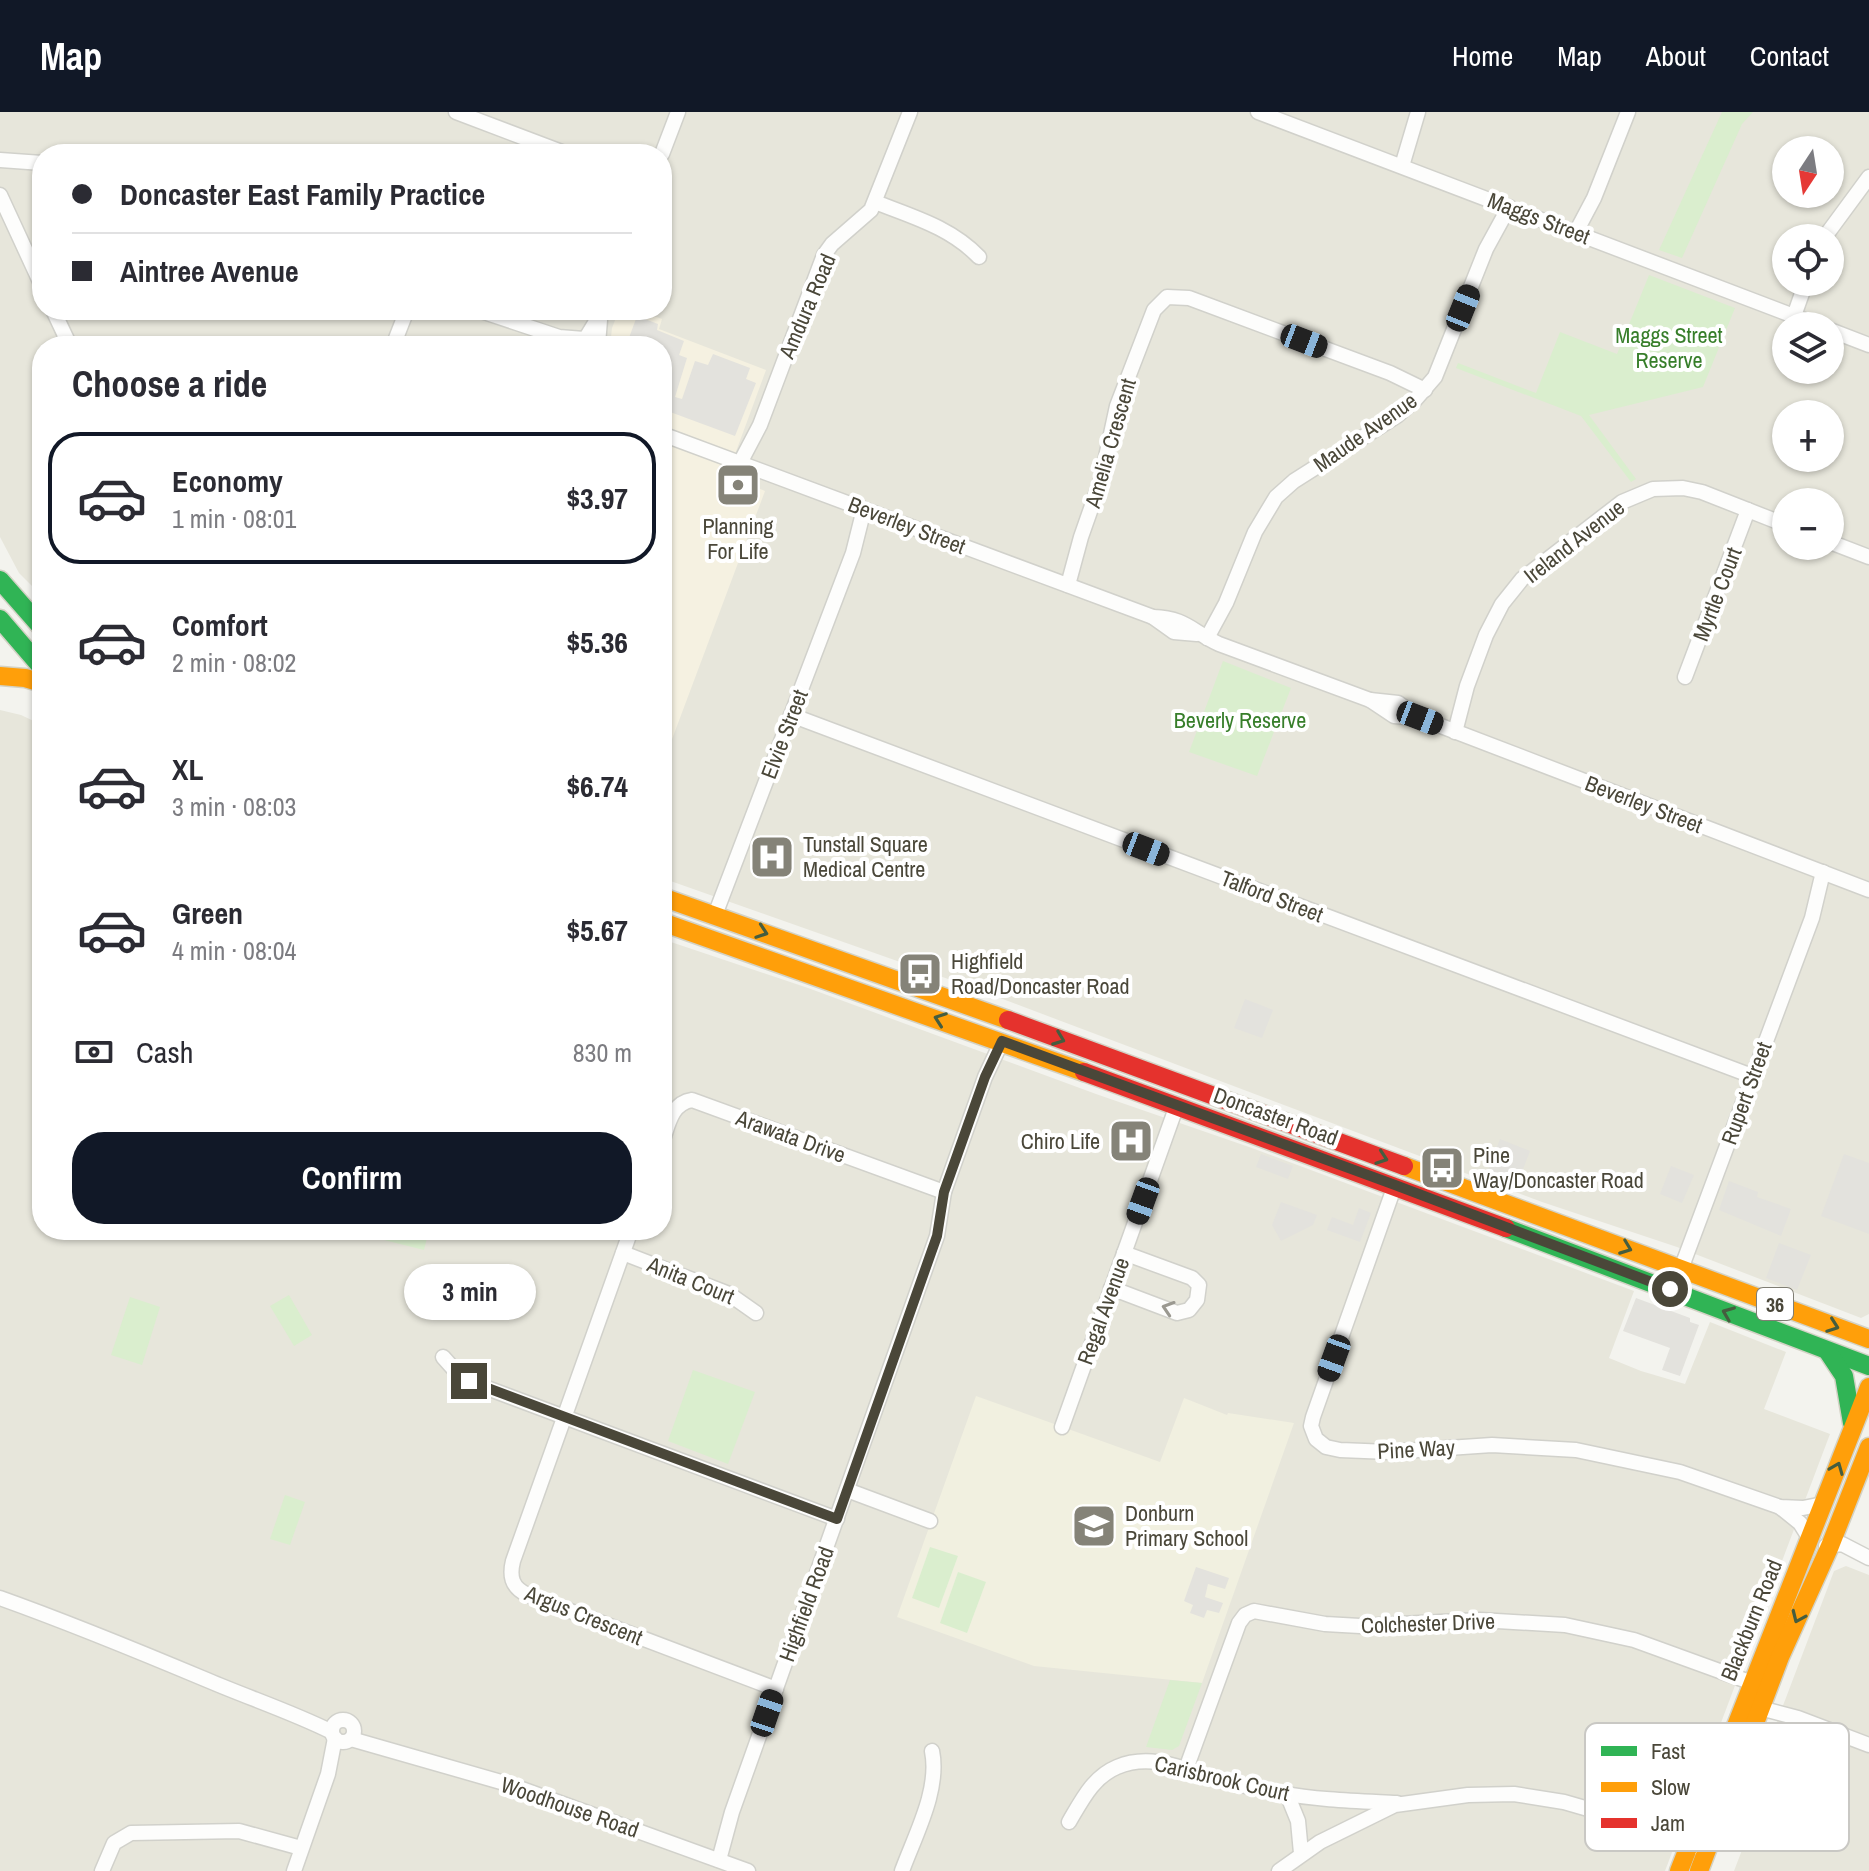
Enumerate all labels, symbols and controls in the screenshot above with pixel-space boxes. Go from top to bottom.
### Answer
text: Map [40,31,102,82]
text: Home [1452,37,1513,75]
text: Map [1557,37,1602,75]
text: About [1646,37,1706,75]
text: Contact [1750,37,1829,75]
north arrow [1772,136,1844,208]
map controls [1772,136,1844,560]
text: Doncaster East Family Practice [120,174,485,214]
street label: Maggs Street [1484,185,1594,251]
button: locate [1772,224,1844,296]
street label: Amdura Road [771,249,843,364]
text: Aintree Avenue [120,251,299,291]
car [1443,281,1483,335]
button: layers [1772,312,1844,384]
park label: Maggs Street Reserve [1615,320,1723,375]
car [1277,321,1331,361]
text: Choose a ride [72,360,267,408]
street label: Amelia Crescent [1077,375,1143,512]
street label: Maude Avenue [1307,385,1423,479]
button: + [1772,400,1844,472]
text: Economy [172,461,283,501]
bank icon: Planning For Life [714,461,762,509]
icon: car [76,462,148,534]
text: $3.97 [566,478,628,518]
button: − [1772,488,1844,560]
street label: Beverley Street [844,489,970,561]
street label: Ireland Avenue [1517,492,1631,590]
text: 1 min · 08:01 [172,501,296,536]
place label: Planning For Life [702,511,774,566]
street label: Myrtle Court [1685,543,1749,645]
text: Comfort [172,605,268,645]
icon: car [76,606,148,678]
text: $5.36 [566,622,628,662]
text: 2 min · 08:02 [172,645,296,680]
street label: Elvie Street [753,685,815,783]
car [1393,698,1447,738]
park label: Beverly Reserve [1174,705,1306,735]
text: XL [172,749,203,789]
icon: car [76,750,148,822]
text: $6.74 [566,766,628,806]
street label: Beverley Street [1581,768,1707,840]
text: 3 min · 08:03 [172,789,296,824]
place label: Tunstall Square Medical Centre [803,829,928,884]
car [1119,829,1173,869]
hospital icon: Tunstall Square Medical Centre [748,833,796,881]
street label: Talford Street [1216,863,1328,929]
text: Green [172,893,243,933]
icon: car [76,894,148,966]
text: $5.67 [566,910,628,950]
one-way arrow [754,922,768,938]
text: 4 min · 08:04 [172,933,296,968]
place label: Highfield Road/Doncaster Road [951,946,1130,1001]
bus stop icon: Highfield Road/Doncaster Road [896,950,944,998]
one-way arrow [934,1012,948,1029]
one-way arrow [1051,1029,1065,1046]
icon: cash [72,1030,116,1074]
text: Cash [136,1032,193,1072]
text: 830 m [573,1035,632,1070]
street label: Rupert Street [1714,1037,1778,1149]
street label: Doncaster Road [1210,1080,1342,1152]
street label: Arawata Drive [731,1102,850,1170]
hospital icon: Chiro Life [1107,1117,1155,1165]
place label: Chiro Life [1021,1126,1100,1156]
button: Confirm [72,1132,632,1224]
place label: Pine Way/Doncaster Road [1473,1140,1644,1195]
bus stop icon: Pine Way/Doncaster Road [1418,1144,1466,1192]
one-way arrow [1374,1148,1388,1164]
car [1124,1174,1162,1228]
one-way arrow [1618,1238,1632,1255]
street label: Anita Court [642,1249,739,1311]
street label: Regal Avenue [1070,1253,1136,1369]
callout: 3 min [403,1265,535,1321]
route start [1652,1271,1688,1307]
text: 3 min [442,1274,498,1309]
road number: 36 [1757,1288,1793,1320]
one-way arrow [1161,1302,1175,1318]
one-way arrow [1722,1306,1736,1323]
one-way arrow [1825,1316,1839,1332]
car [1315,1331,1353,1385]
route end [451,1363,487,1399]
street label: Pine Way [1376,1432,1456,1466]
one-way arrow [1828,1462,1844,1476]
place label: Donburn Primary School [1125,1498,1248,1553]
school or university icon: Donburn Primary School [1070,1502,1118,1550]
street label: Highfield Road [771,1542,841,1666]
street label: Blackburn Road [1713,1555,1789,1685]
street label: Argus Crescent [520,1577,647,1652]
street label: Colchester Drive [1360,1606,1496,1640]
one-way arrow [1791,1609,1807,1623]
car [748,1686,786,1740]
legend [1585,1723,1849,1851]
text: Fast [1651,1736,1685,1766]
street label: Carisbrook Court [1152,1748,1292,1808]
street label: Woodhouse Road [497,1769,643,1845]
text: Slow [1651,1772,1690,1802]
text: Jam [1651,1808,1685,1838]

